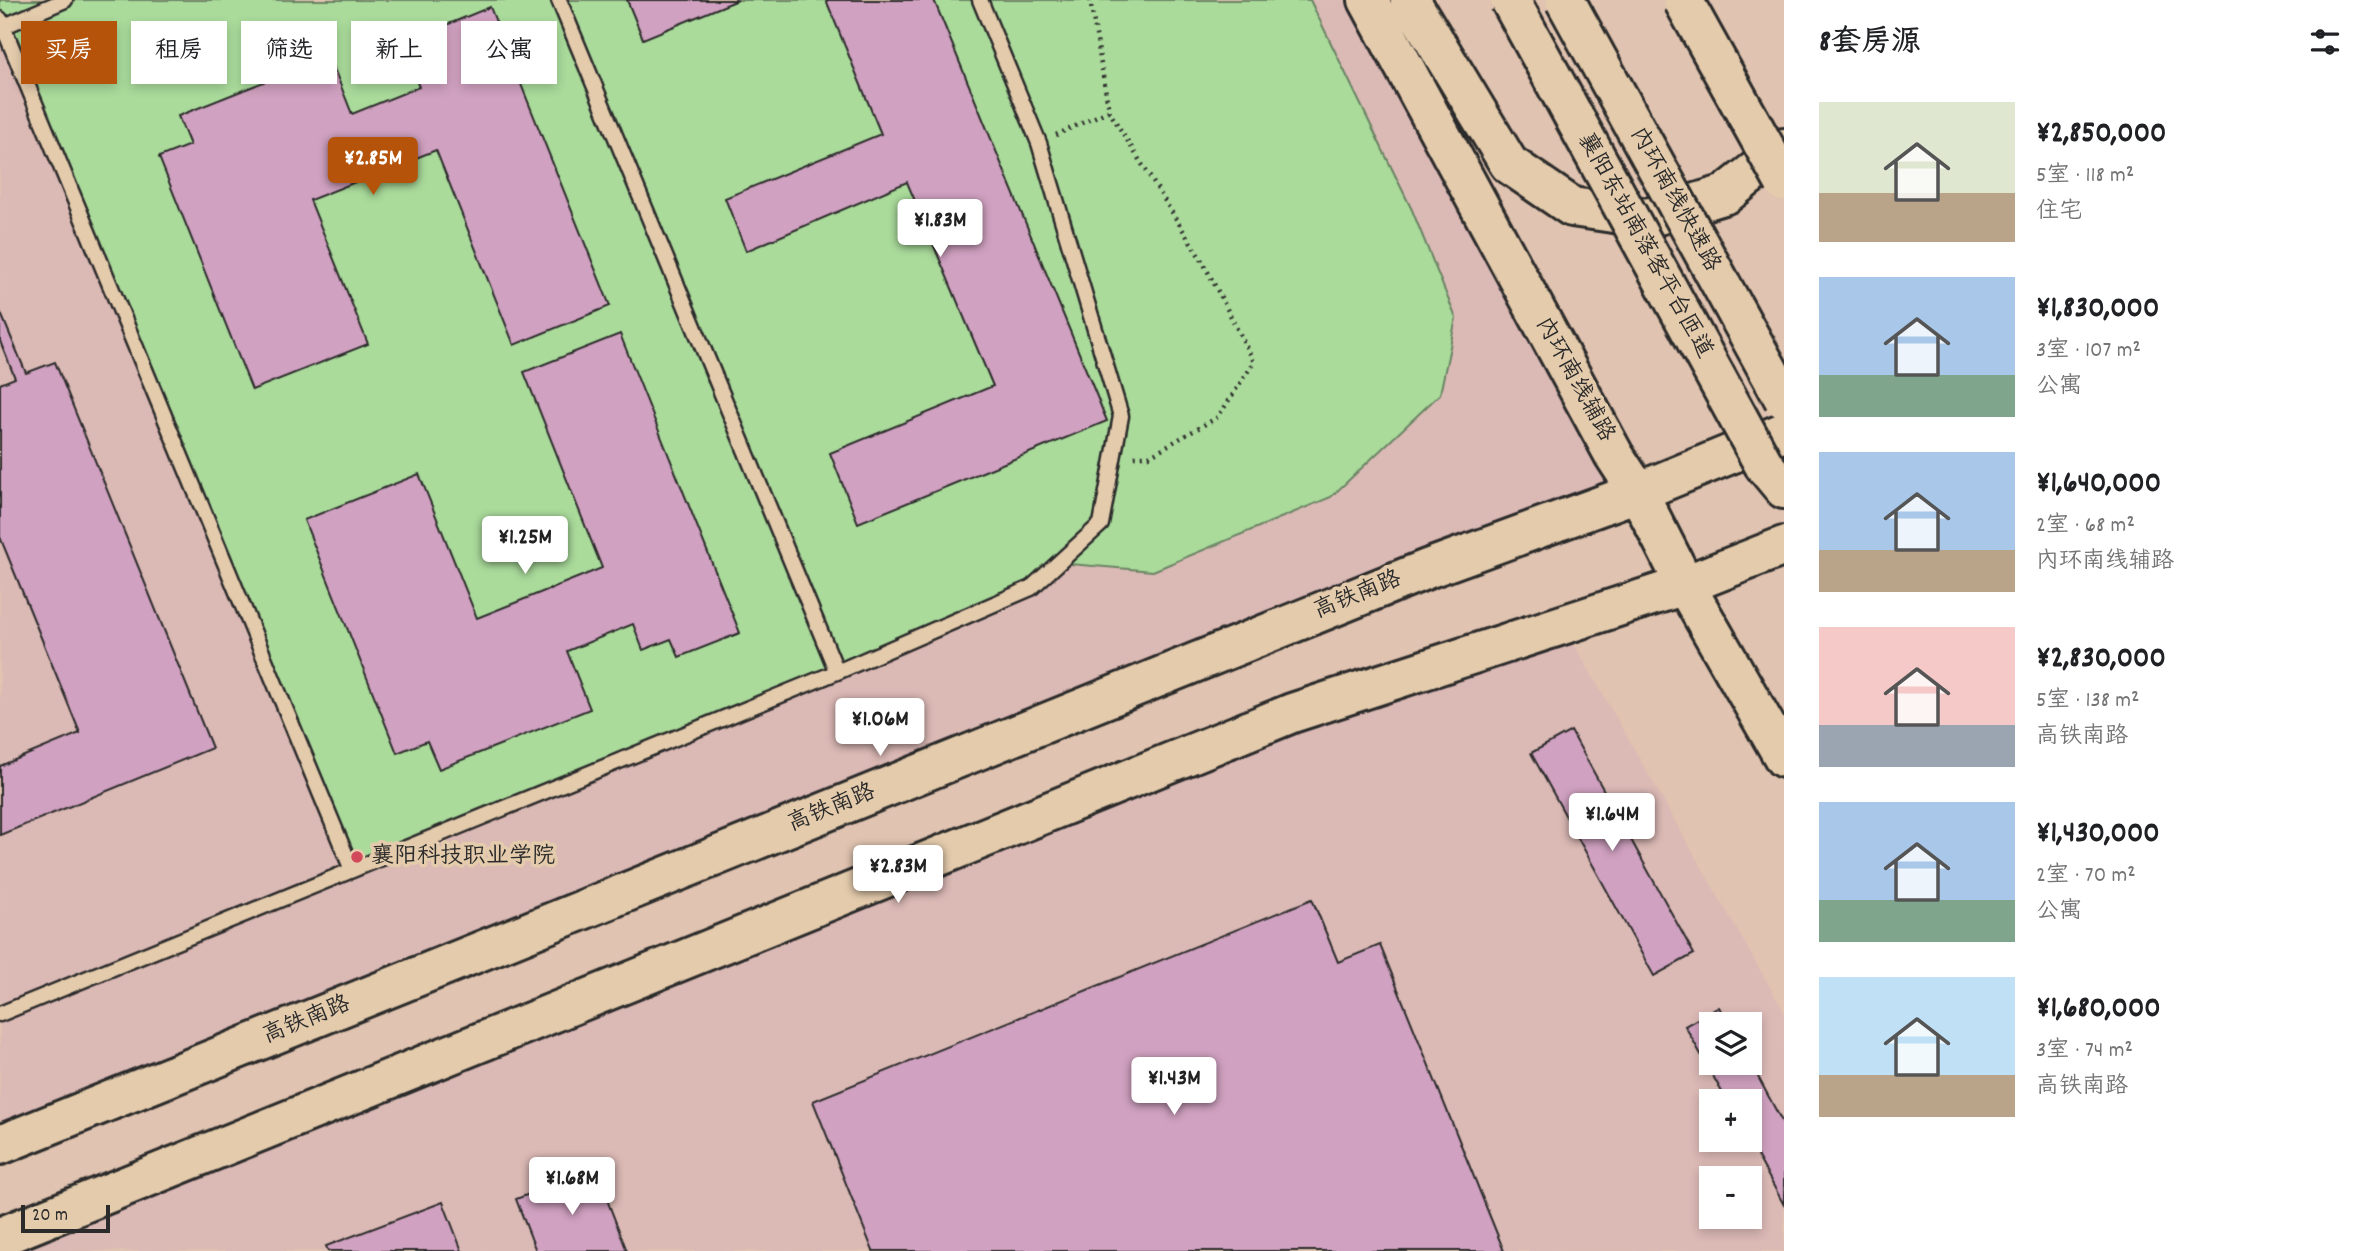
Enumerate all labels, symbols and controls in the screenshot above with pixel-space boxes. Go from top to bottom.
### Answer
chip: 买房 [21,21,117,84]
chip: 租房 [131,21,227,84]
chip: 筛选 [241,21,337,84]
chip: 新上 [351,21,447,84]
chip: 公寓 [461,21,557,84]
text: 8套房源 [1819,23,1921,66]
icon: filters [2306,23,2344,61]
text: ¥2,850,000 [2036,114,2166,157]
street label: 内环南线快速路 [1621,122,1727,278]
street label: 襄阳东站南落客平台匝道 [1568,127,1720,365]
icon: home [1875,130,1959,214]
pin: ¥2.85M [316,138,430,197]
text: ¥2.85M [344,143,402,176]
text: 5室 · 118 m² [2036,160,2134,193]
text: 住宅 [2036,196,2082,229]
pin: ¥1.83M [883,200,997,259]
text: ¥1.83M [914,205,966,238]
text: ¥1,830,000 [2036,289,2159,332]
icon: home [1875,305,1959,389]
street label: 内环南线辅路 [1526,312,1622,448]
text: 3室 · 107 m² [2036,335,2141,368]
text: 公寓 [2036,371,2082,404]
text: ¥1,640,000 [2036,464,2161,507]
icon: home [1875,480,1959,564]
text: 2室 · 68 m² [2036,510,2135,543]
pin: ¥1.25M [468,516,582,576]
text: ¥1.25M [498,522,552,555]
text: 内环南线辅路 [2036,546,2174,579]
street label: 高铁南路 [1309,563,1407,629]
text: ¥2,830,000 [2036,639,2166,682]
icon: home [1875,655,1959,739]
text: 5室 · 138 m² [2036,685,2139,718]
pin: ¥1.06M [823,698,937,758]
text: ¥1.06M [851,704,909,737]
text: 高铁南路 [2036,721,2128,754]
street label: 高铁南路 [783,776,881,842]
pin: ¥1.64M [1555,794,1669,853]
text: ¥1.64M [1585,799,1639,832]
text: ¥1,430,000 [2036,814,2160,857]
icon: home [1875,830,1959,914]
place label: 襄阳科技职业学院 [371,841,555,874]
pin: ¥2.83M [841,846,955,905]
marker: 襄阳科技职业学院 [349,849,365,865]
text: ¥2.83M [869,851,927,884]
text: 2室 · 70 m² [2036,860,2136,893]
text: 公寓 [2036,896,2082,929]
street label: 高铁南路 [258,988,356,1054]
text: ¥1,680,000 [2036,989,2161,1032]
icon: home [1875,1005,1959,1089]
map controls [1699,1012,1762,1229]
button: layers [1699,1012,1762,1075]
text: 3室 · 74 m² [2036,1035,2133,1068]
pin: ¥1.43M [1117,1058,1231,1117]
text: ¥1.43M [1147,1063,1201,1096]
text: 高铁南路 [2036,1071,2128,1104]
button: + [1699,1089,1762,1152]
pin: ¥1.68M [515,1158,629,1217]
text: ¥1.68M [545,1163,599,1196]
button: − [1699,1166,1762,1229]
scale bar [21,1202,110,1234]
text: 20 m [32,1203,68,1230]

